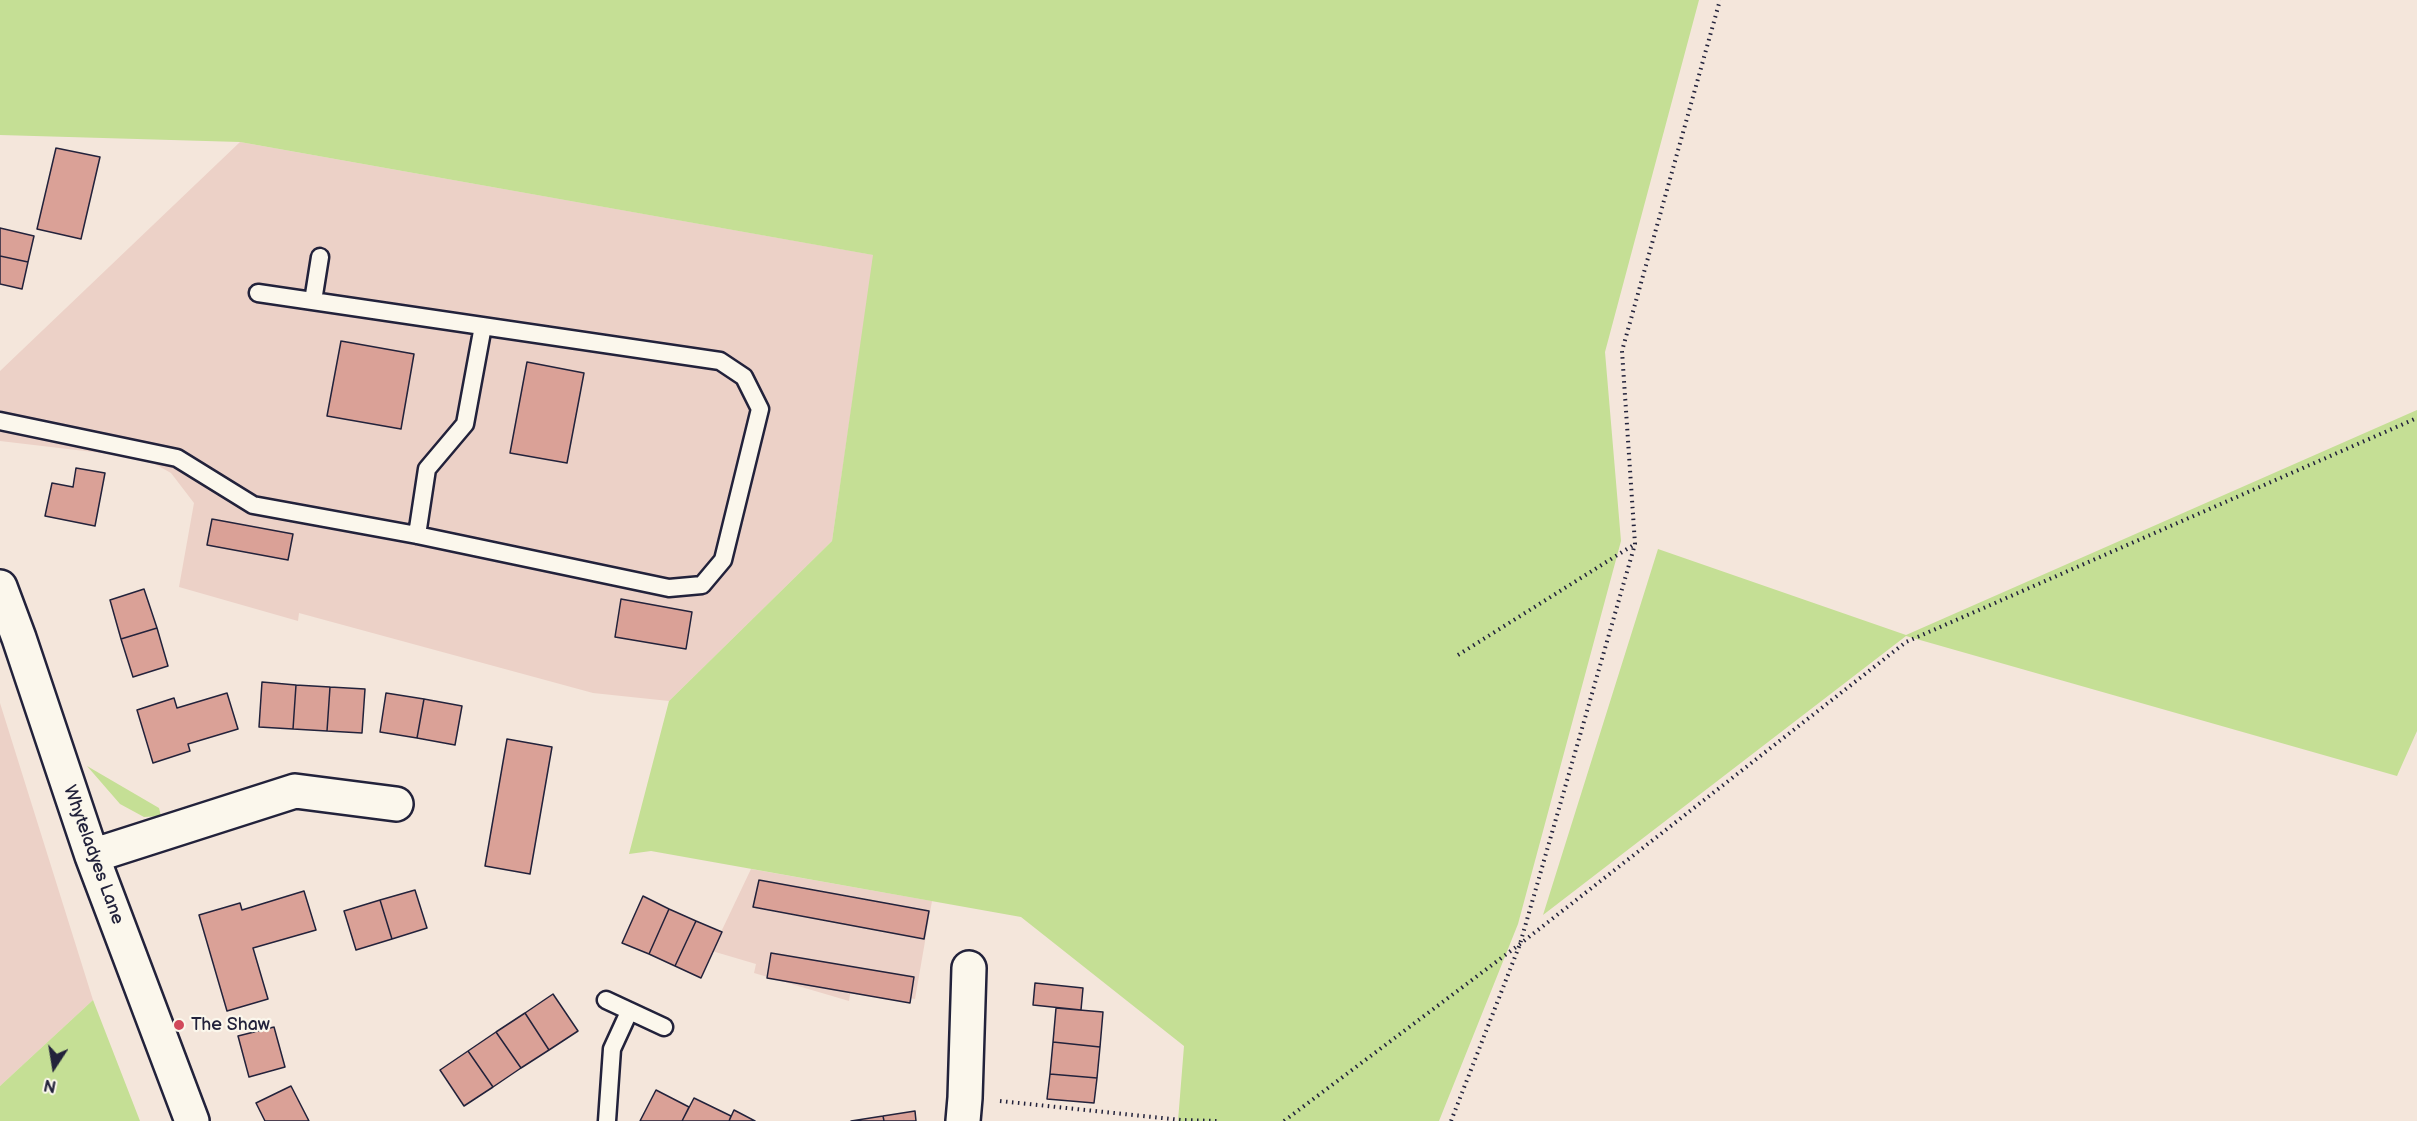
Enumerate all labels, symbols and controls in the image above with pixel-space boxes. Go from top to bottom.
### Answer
street label: Whyteladyes Lane [58,783,128,927]
place label: The Shaw [191,1014,270,1036]
marker: The Shaw [172,1018,186,1032]
north arrow [24,1037,84,1097]
text: N [42,1075,58,1096]

